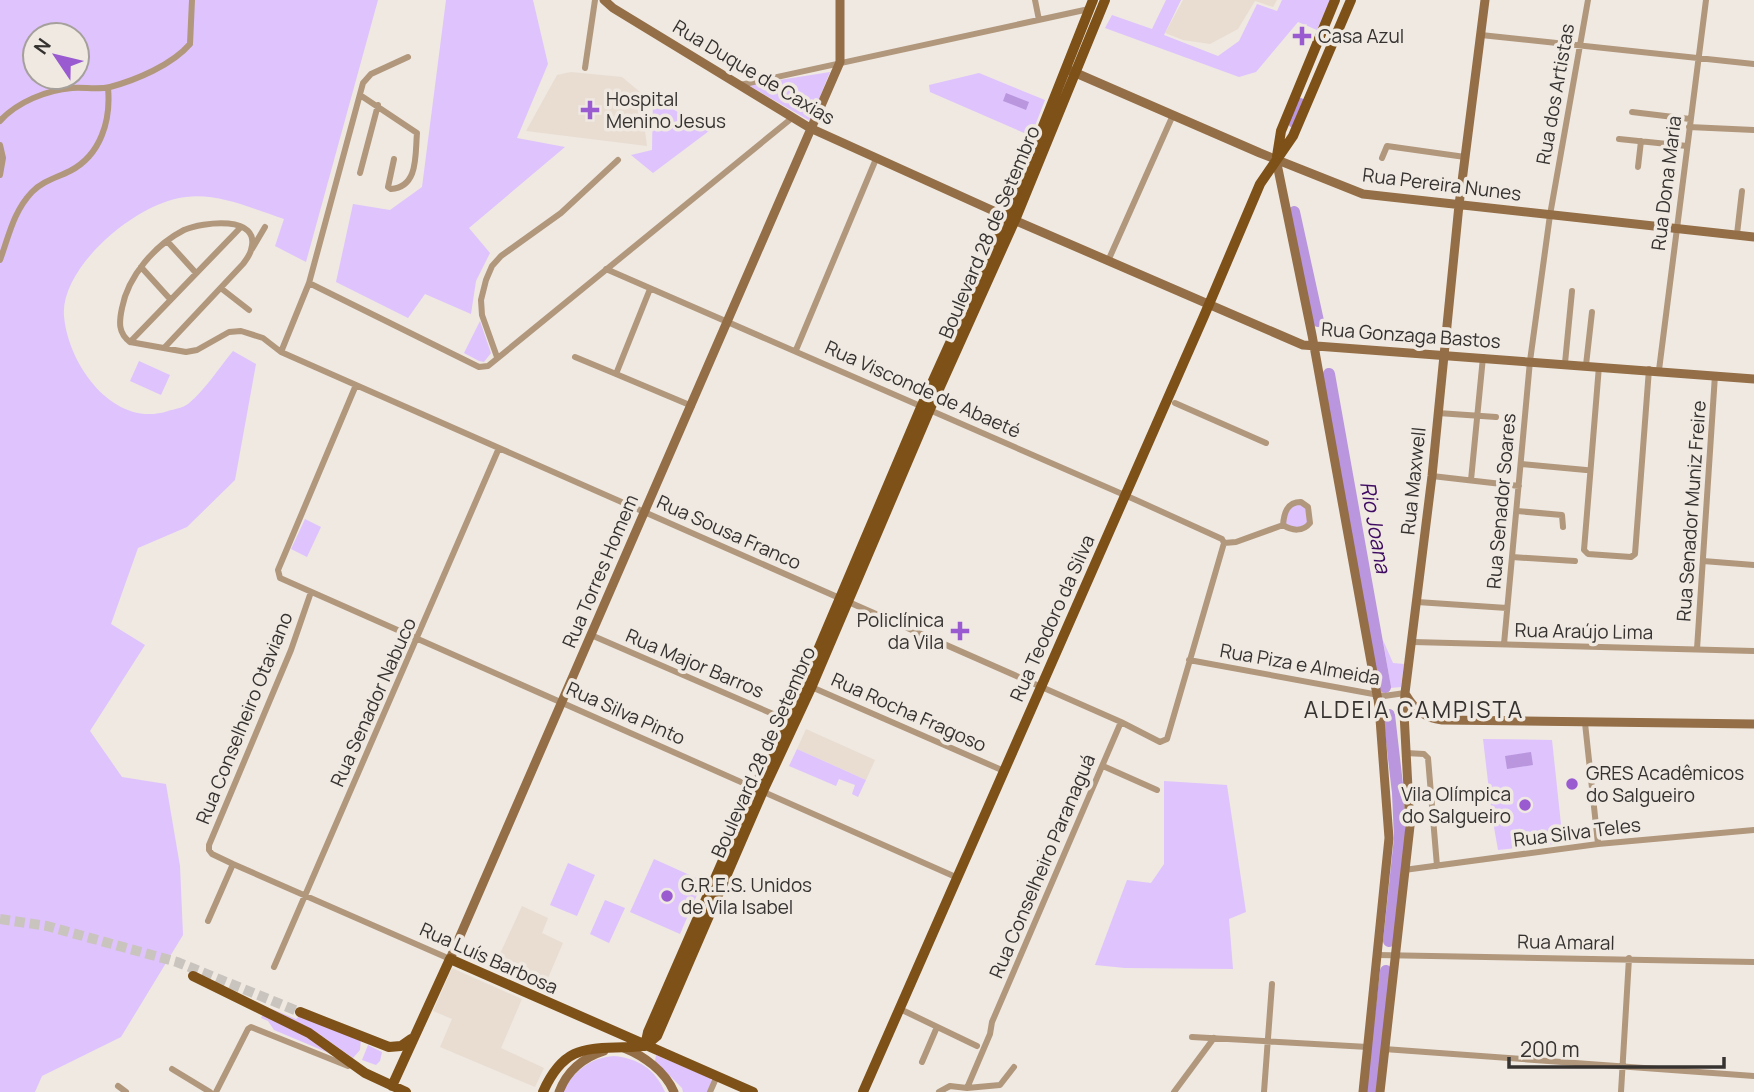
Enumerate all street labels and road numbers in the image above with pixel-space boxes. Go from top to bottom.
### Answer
street label: Rua Duque de Caxias [668,13,840,131]
street label: Rua dos Artistas [1530,21,1580,167]
street label: Rua Dona Maria [1645,114,1687,252]
street label: Boulevard 28 de Setembro [932,122,1046,342]
street label: Rua Pereira Nunes [1361,161,1523,207]
street label: Rua Gonzaga Bastos [1320,316,1502,354]
street label: Rua Visconde de Abaeté [821,334,1025,444]
street label: Rua Senador Muniz Freire [1670,400,1712,622]
street label: Rua Senador Soares [1480,412,1522,590]
street label: Rua Maxwell [1394,426,1432,536]
street label: Rua Sousa Franco [653,489,805,575]
street label: Rua Torres Homem [556,490,644,652]
street label: Rua Teodoro da Silva [1004,531,1100,705]
street label: Rua Conselheiro Otaviano [190,608,298,828]
street label: Rua Senador Nabuco [324,613,422,791]
street label: Rua Araújo Lima [1514,617,1654,645]
street label: Rua Major Barros [622,622,768,704]
street label: Rua Piza e Almeida [1218,637,1382,691]
street label: Boulevard 28 de Setembro [705,642,821,862]
street label: Rua Rocha Fragoso [827,666,991,758]
street label: Rua Silva Pinto [563,675,689,751]
street label: Rua Conselheiro Paranaguá [983,750,1101,982]
street label: Rua Silva Teles [1512,811,1642,853]
street label: Rua Luís Barbosa [416,916,562,1000]
street label: Rua Amaral [1517,928,1615,956]

